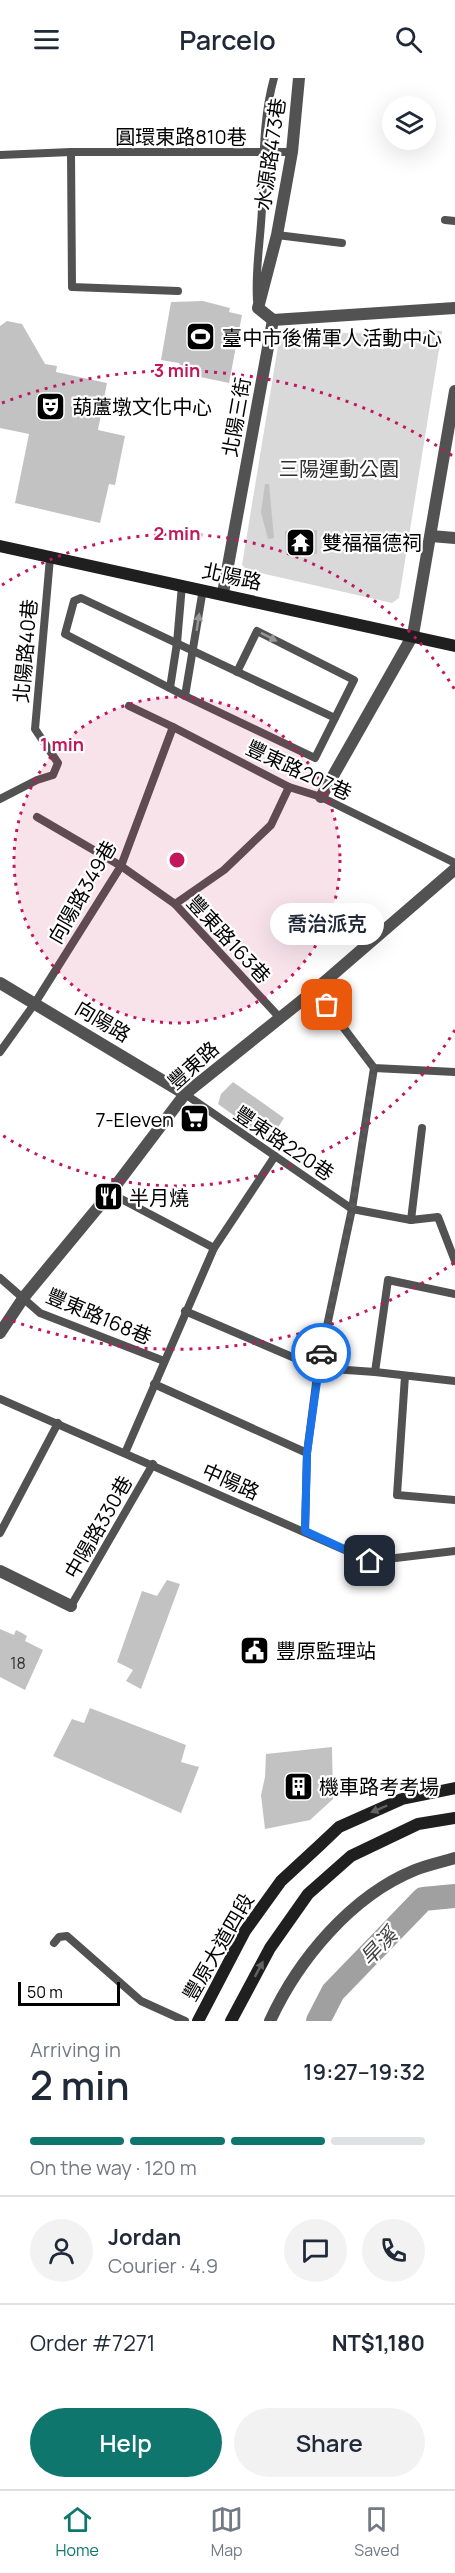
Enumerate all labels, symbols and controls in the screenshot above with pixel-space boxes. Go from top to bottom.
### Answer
text: Parcelo [179,21,276,58]
icon: menu [30,23,63,56]
icon: search [392,23,425,56]
street label: 水源路473巷 [249,96,291,212]
map controls [382,96,436,150]
button: layers [382,96,436,150]
street label: 圓環東路810巷 [115,123,247,150]
sports icon: 臺中市後備軍人活動中心 [185,321,217,353]
place label: 臺中市後備軍人活動中心 [222,324,442,351]
text: 3 min [154,358,200,382]
street label: 北陽三街 [216,375,256,459]
theatre icon: 葫蘆墩文化中心 [35,390,67,422]
place label: 葫蘆墩文化中心 [72,393,212,420]
park label: 三陽運動公園 [279,455,399,482]
text: 2 min [154,521,200,545]
temple icon: 雙福福德祠 [285,526,317,558]
place label: 雙福福德祠 [322,529,422,556]
street label: 北陽路 [200,557,264,595]
street label: 北陽路40巷 [7,598,43,704]
one-way arrow [194,612,203,631]
one-way arrow [260,632,278,642]
text: 1 min [40,732,84,756]
street label: 豐東路207巷 [242,734,356,806]
street label: 向陽路349巷 [42,835,122,949]
centre of rings [167,850,187,870]
street label: 豐東路163巷 [181,889,277,989]
callout: 喬治派克 [270,903,384,945]
text: 喬治派克 [287,910,367,937]
pin [301,979,352,1030]
icon: bag [310,988,343,1021]
street label: 向陽路 [70,994,136,1048]
street label: 豐東路 [162,1035,224,1095]
street label: 豐東路220巷 [229,1100,339,1186]
supermarket icon: 7-Eleven [179,1103,211,1135]
place label: 7-Eleven [95,1106,174,1133]
restaurant icon: 半月燒 [92,1181,124,1213]
place label: 半月燒 [129,1184,189,1211]
street label: 豐東路168巷 [42,1282,156,1350]
courier [291,1323,351,1383]
icon: car [305,1337,338,1370]
street label: 中陽路 [198,1456,264,1506]
street label: 中陽路330巷 [58,1471,138,1583]
pin [344,1535,395,1586]
icon: home [353,1544,386,1577]
public building icon: 豐原監理站 [239,1634,271,1666]
place label: 豐原監理站 [276,1637,376,1664]
house number: 18 [10,1652,26,1674]
building icon: 機車路考考場 [282,1770,314,1802]
place label: 機車路考考場 [319,1773,439,1800]
one-way arrow [369,1804,387,1814]
street label: 豐原大道四段 [176,1888,260,2006]
water label: 旱溪 [353,1919,405,1971]
one-way arrow [254,1961,264,1978]
scale bar [18,1979,120,2006]
text: 50 m [27,1981,63,2003]
text: Arriving in [30,2036,121,2063]
text: 19:27–19:32 [303,2057,425,2087]
text: 2 min [30,2058,129,2112]
text: On the way · 120 m [30,2154,197,2181]
button: person [30,2219,93,2282]
button: chat [284,2219,347,2282]
button: phone [362,2219,425,2282]
text: Jordan [108,2222,181,2252]
text: Courier · 4.9 [108,2252,218,2279]
text: Order #7271 [30,2328,155,2358]
text: NT$1,180 [332,2328,425,2358]
button: Help [30,2408,222,2477]
button: Share [234,2408,425,2477]
tab: Home [56,2503,99,2561]
tab: Map [210,2503,243,2561]
tab: Saved [354,2503,399,2561]

